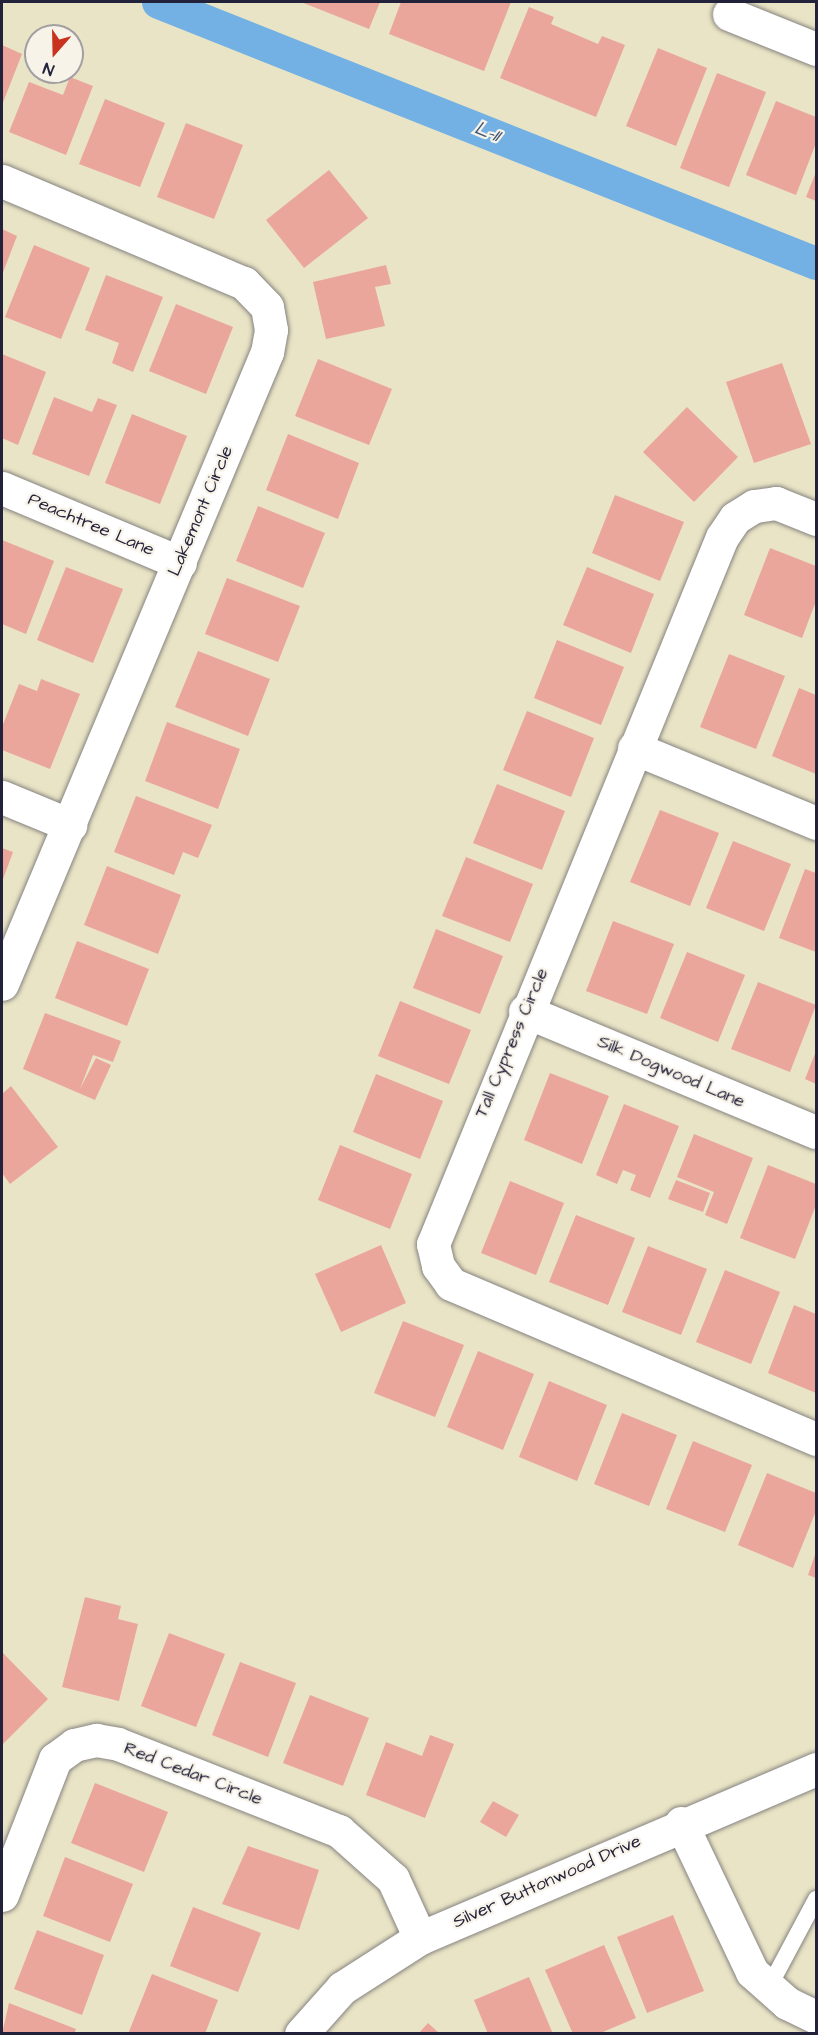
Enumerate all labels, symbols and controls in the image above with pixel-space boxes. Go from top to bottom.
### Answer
north arrow [24,24,84,84]
text: N [40,57,57,81]
water label: L-11 [471,116,503,148]
street label: Lakemont Circle [164,443,238,579]
street label: Peachtree Lane [25,489,157,561]
street label: Tall Cypress Circle [471,965,553,1121]
street label: Silk Dogwood Lane [594,1031,748,1113]
street label: Red Cedar Circle [121,1738,265,1810]
street label: Silver Buttonwood Drive [450,1831,644,1933]

